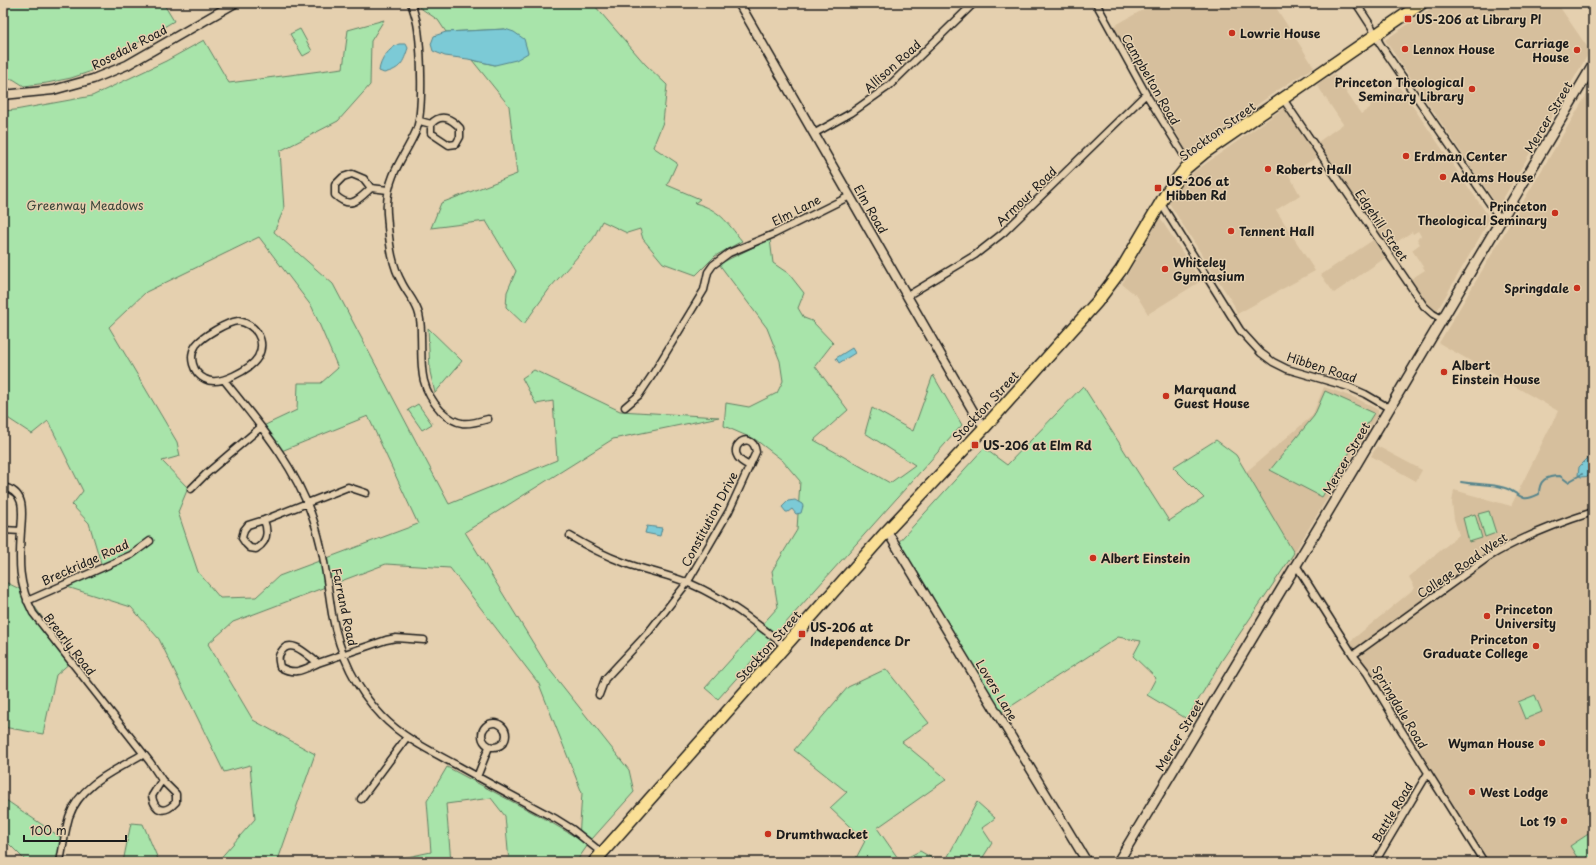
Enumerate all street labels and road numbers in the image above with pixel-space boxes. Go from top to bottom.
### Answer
street label: Rosedale Road [88,20,170,74]
street label: Campbelton Road [1117,30,1185,128]
street label: Allison Road [859,35,925,97]
street label: Mercer Street [1519,78,1577,156]
street label: Stockton Street [1175,97,1259,165]
street label: Armour Road [991,162,1061,230]
street label: Elm Road [850,181,892,237]
street label: Edgehill Street [1351,185,1413,265]
street label: Elm Lane [768,190,824,230]
street label: Hibben Road [1285,347,1359,387]
street label: Stockton Street [948,367,1023,445]
street label: Mercer Street [1318,418,1374,498]
street label: Constitution Drive [676,468,742,570]
street label: College Road West [1413,528,1511,602]
street label: Breckridge Road [38,535,132,589]
street label: Farrand Road [328,566,362,648]
street label: Stockton Street [731,606,805,686]
street label: Brearly Road [40,609,100,679]
street label: Lovers Lane [972,656,1022,724]
street label: Springdale Road [1368,662,1432,752]
street label: Mercer Street [1150,696,1208,774]
street label: Battle Road [1367,779,1417,845]

